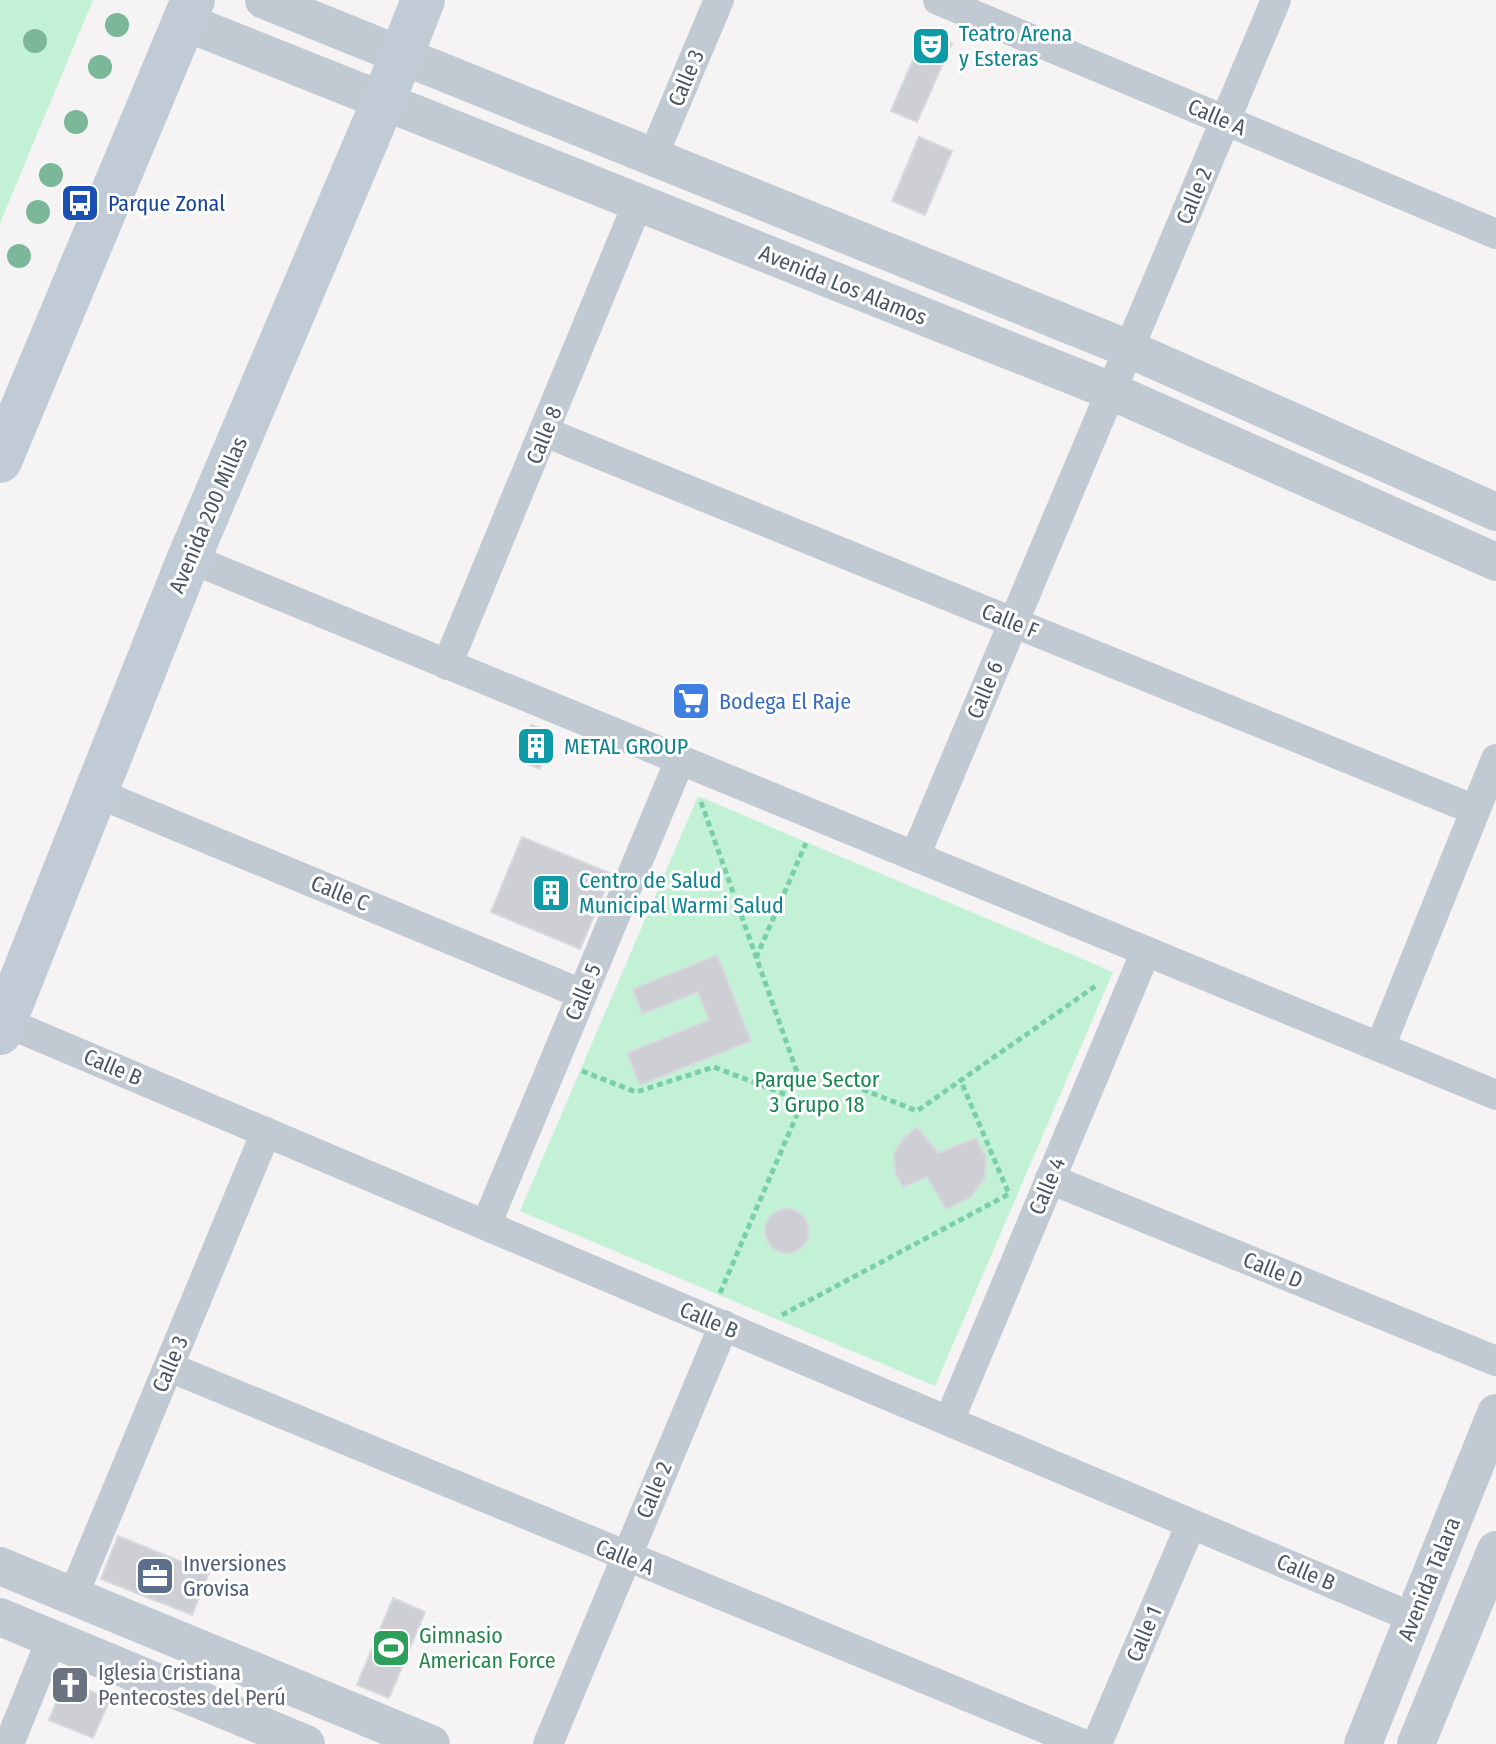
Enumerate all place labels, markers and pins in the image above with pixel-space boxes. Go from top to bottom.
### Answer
place label: Teatro Arena y Esteras [959,20,1072,72]
theatre icon: Teatro Arena y Esteras [910,25,952,67]
bus stop icon: Parque Zonal [59,182,101,224]
place label: Parque Zonal [108,190,225,217]
supermarket icon: Bodega El Raje [670,680,712,722]
place label: Bodega El Raje [719,688,851,715]
building icon: METAL GROUP [515,725,557,767]
place label: METAL GROUP [564,733,688,760]
place label: Centro de Salud Municipal Warmi Salud [579,867,784,919]
building icon: Centro de Salud Municipal Warmi Salud [530,872,572,914]
place label: Inversiones Grovisa [183,1550,287,1602]
office icon: Inversiones Grovisa [134,1555,176,1597]
place label: Gimnasio American Force [419,1622,556,1674]
sports icon: Gimnasio American Force [370,1627,412,1669]
place label: Iglesia Cristiana Pentecostes del Perú [98,1659,286,1711]
church icon: Iglesia Cristiana Pentecostes del Perú [49,1664,91,1706]

